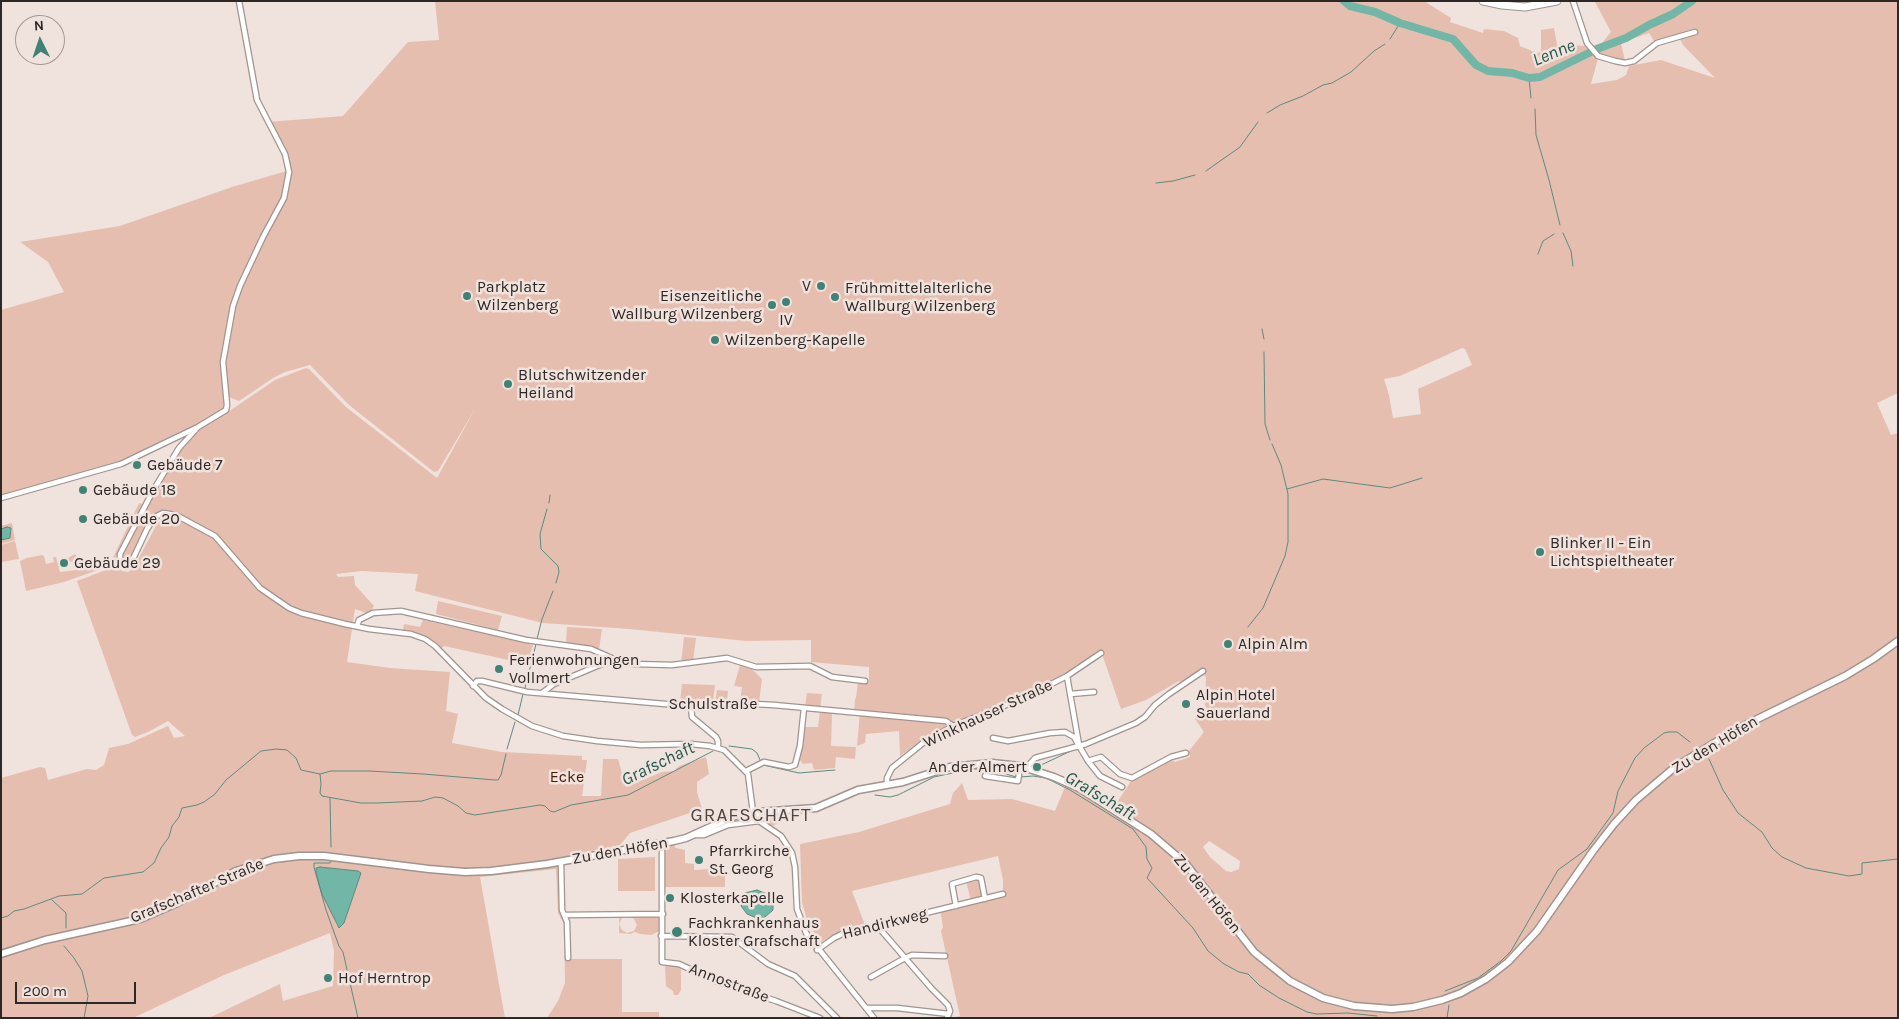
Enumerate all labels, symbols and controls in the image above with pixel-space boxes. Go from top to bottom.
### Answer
north arrow [15,15,65,65]
text: N [33,17,45,34]
water label: Lenne [1530,35,1578,71]
place label: V [802,276,811,296]
place label: Parkplatz Wilzenberg [477,277,558,315]
place label: Frühmittelalterliche Wallburg Wilzenberg [845,278,995,316]
marker: V [815,280,827,292]
place label: Eisenzeitliche Wallburg Wilzenberg [612,286,762,324]
marker: Parkplatz Wilzenberg [461,290,473,302]
marker: Frühmittelalterliche Wallburg Wilzenberg [829,291,841,303]
marker: IV [780,296,792,308]
marker: Eisenzeitliche Wallburg Wilzenberg [766,299,778,311]
place label: IV [779,310,793,330]
place label: Wilzenberg-Kapelle [725,330,865,350]
marker: Wilzenberg-Kapelle [709,334,721,346]
place label: Blutschwitzender Heiland [518,365,646,403]
marker: Blutschwitzender Heiland [502,378,514,390]
place label: Gebäude 7 [147,455,223,475]
marker: Gebäude 7 [131,459,143,471]
place label: Gebäude 18 [93,480,176,500]
marker: Gebäude 18 [77,484,89,496]
place label: Gebäude 20 [93,509,180,529]
marker: Gebäude 20 [77,513,89,525]
place label: Blinker II - Ein Lichtspieltheater [1550,533,1674,571]
marker: Blinker II - Ein Lichtspieltheater [1534,546,1546,558]
place label: Gebäude 29 [74,553,161,573]
marker: Gebäude 29 [58,557,70,569]
place label: Alpin Alm [1238,634,1308,654]
marker: Alpin Alm [1222,638,1234,650]
place label: Ferienwohnungen Vollmert [509,650,639,688]
marker: Ferienwohnungen Vollmert [493,663,505,675]
street label: Winkhauser Straße [920,676,1056,752]
place label: Alpin Hotel Sauerland [1196,685,1275,723]
street label: Schulstraße [669,694,757,714]
marker: Alpin Hotel Sauerland [1180,698,1192,710]
street label: Zu den Höfen [1669,712,1761,778]
water label: Grafschaft [618,737,698,791]
place label: An der Almert [928,757,1027,777]
marker: An der Almert [1031,761,1043,773]
park label: Ecke [550,767,584,787]
water label: Grafschaft [1061,767,1139,825]
district label: GRAFSCHAFT [689,805,813,827]
street label: Zu den Höfen [571,833,669,869]
place label: Pfarrkirche St. Georg [709,841,789,879]
street label: Zu den Höfen [1169,850,1245,938]
street label: Grafschafter Straße [128,854,266,928]
marker: Pfarrkirche St. Georg [693,854,705,866]
place label: Klosterkapelle [680,888,784,908]
marker: Klosterkapelle [664,892,676,904]
street label: Handirkweg [840,904,930,944]
place label: Fachkrankenhaus Kloster Grafschaft [688,913,820,951]
marker: Fachkrankenhaus Kloster Grafschaft [670,925,684,939]
street label: Annostraße [686,959,772,1007]
place label: Hof Herntrop [338,968,431,988]
scale bar [18,972,139,1004]
marker: Hof Herntrop [322,972,334,984]
text: 200 m [23,982,67,1000]

